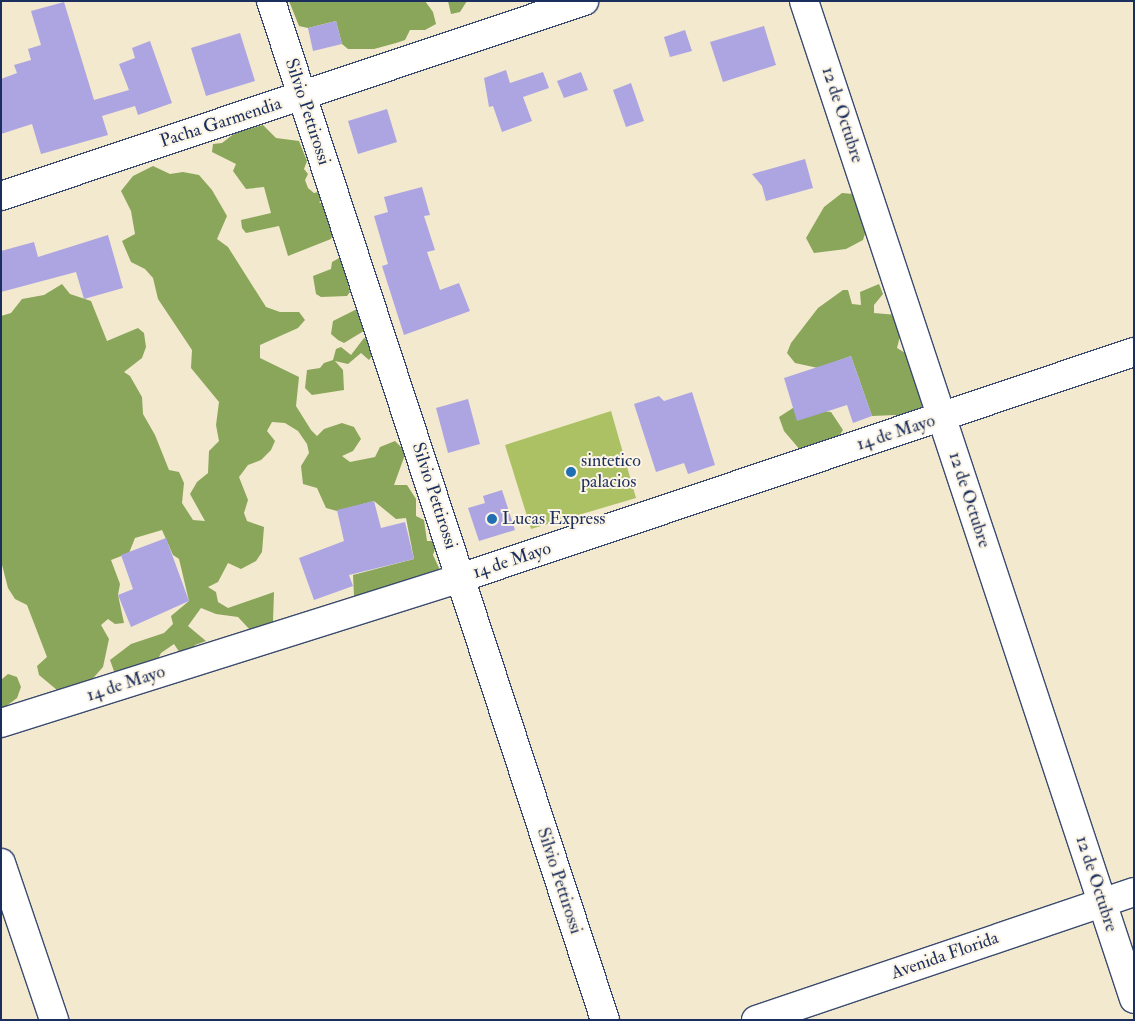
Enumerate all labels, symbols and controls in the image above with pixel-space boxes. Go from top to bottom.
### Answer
street label: Silvio Pettirossi [280,56,334,168]
street label: 12 de Octubre [816,64,868,166]
street label: Pacha Garmendia [158,93,284,153]
street label: 14 de Mayo [854,410,938,456]
street label: Silvio Pettirossi [407,440,461,552]
street label: 12 de Octubre [943,449,995,551]
place label: sintetico palacios [581,451,641,494]
marker: sintetico palacios [565,466,577,478]
place label: Lucas Express [502,508,605,530]
marker: Lucas Express [486,513,498,525]
street label: 14 de Mayo [470,538,554,584]
street label: 14 de Mayo [84,661,168,707]
street label: Silvio Pettirossi [532,825,586,937]
street label: 12 de Octubre [1070,833,1122,935]
street label: Avenida Florida [888,928,1002,984]

